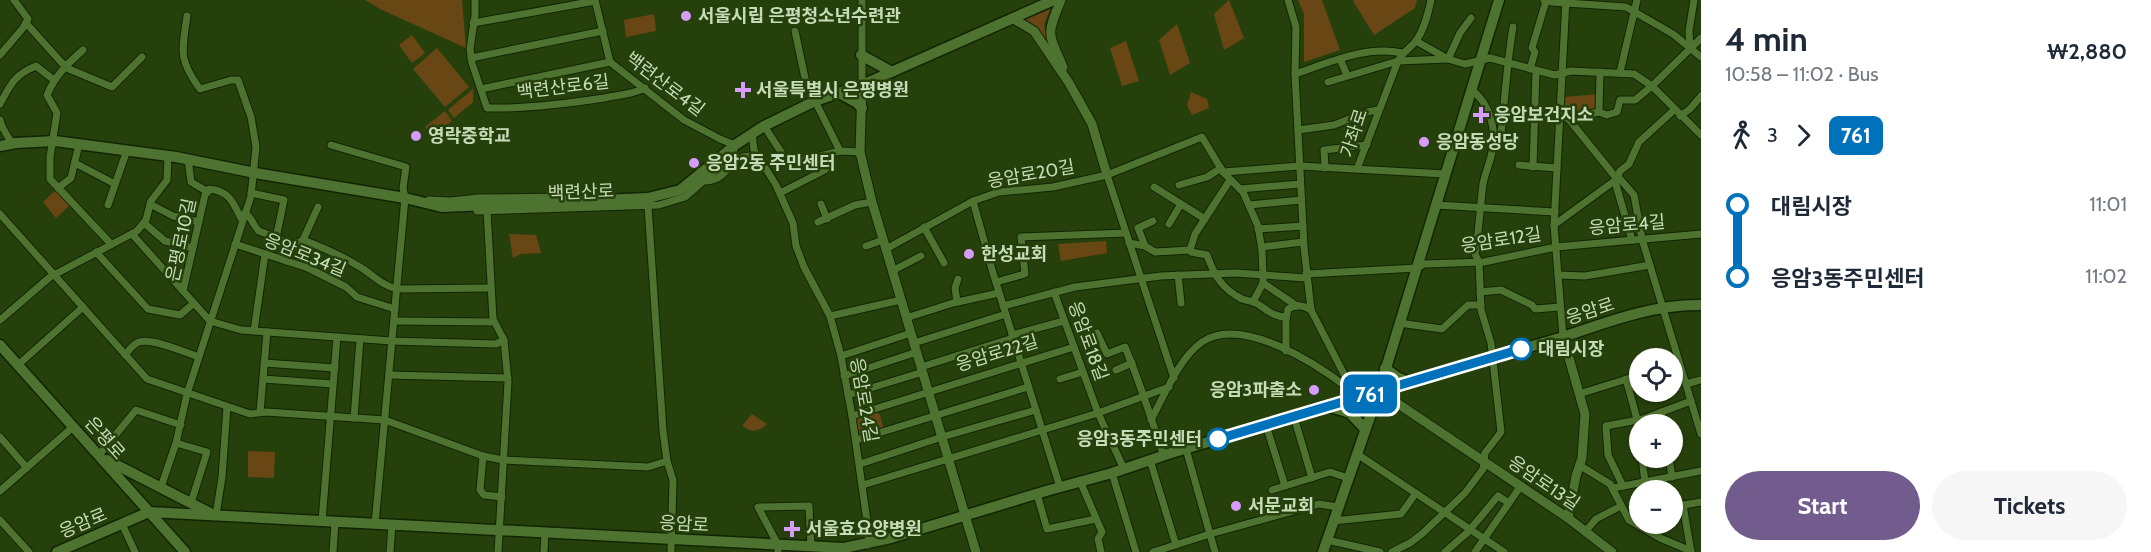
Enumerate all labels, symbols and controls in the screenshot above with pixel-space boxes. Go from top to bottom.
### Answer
place label: 서울시립 은평청소년수련관 [698,5,901,27]
marker: 서울시립 은평청소년수련관 [679,9,693,23]
text: 4 min [1725,19,1808,59]
text: ₩2,880 [2047,38,2127,65]
street label: 백련산로4길 [621,47,709,121]
text: 10:58 – 11:02 · Bus [1725,62,1878,86]
street label: 백련산로6길 [515,70,611,104]
place label: 서울특별시 은평병원 [756,79,909,101]
marker: 서울특별시 은평병원 [734,81,752,99]
place label: 응암보건지소 [1494,104,1593,126]
street label: 가좌로 [1336,106,1372,160]
marker: 응암보건지소 [1472,106,1490,124]
icon: walk [1725,119,1758,152]
icon: forward [1787,119,1820,152]
text: 3 [1767,123,1778,147]
text: 761 [1841,123,1871,148]
place label: 영락중학교 [428,125,511,147]
marker: 영락중학교 [409,129,423,143]
place label: 응암동성당 [1436,131,1519,153]
marker: 응암동성당 [1417,135,1431,149]
place label: 응암2동 주민센터 [706,152,836,174]
marker: 응암2동 주민센터 [687,156,701,170]
street label: 응암로20길 [986,156,1076,192]
street label: 백련산로 [548,180,614,204]
text: 11:01 [2089,192,2127,216]
text: 대림시장 [1771,193,1852,220]
street label: 은평로10길 [161,196,201,284]
street label: 응암로4길 [1588,211,1666,239]
street label: 응암로12길 [1459,223,1543,257]
street label: 응암로34길 [261,229,349,281]
place label: 한성교회 [981,243,1047,265]
marker: 한성교회 [962,247,976,261]
text: 11:02 [2085,264,2127,288]
text: 응암3동주민센터 [1771,265,1925,292]
street label: 응암로 [1563,293,1617,329]
street label: 응암로18길 [1063,298,1113,384]
street label: 응암로22길 [953,330,1041,376]
marker: 대림시장 [1510,338,1532,360]
place label: 대림시장 [1538,338,1605,360]
map controls [1629,348,1683,534]
button: locate [1629,348,1683,402]
street label: 응암로24길 [846,356,882,444]
line badge: 761 [1336,374,1404,414]
place label: 응암3파출소 [1209,379,1302,401]
text: 761 [1355,382,1385,407]
marker: 응암3파출소 [1307,383,1321,397]
street label: 은평로 [80,412,130,464]
button: + [1629,414,1683,468]
place label: 응암3동주민센터 [1076,428,1202,450]
marker: 응암3동주민센터 [1207,428,1229,450]
street label: 응암로13길 [1504,451,1584,515]
button: Start [1725,471,1920,540]
button: Tickets [1932,471,2127,540]
button: − [1629,480,1683,534]
place label: 서문교회 [1248,495,1314,517]
marker: 서문교회 [1229,499,1243,513]
street label: 응암로 [56,503,110,543]
street label: 응암로 [659,512,709,536]
place label: 서울효요양병원 [806,518,922,540]
marker: 서울효요양병원 [783,520,801,538]

